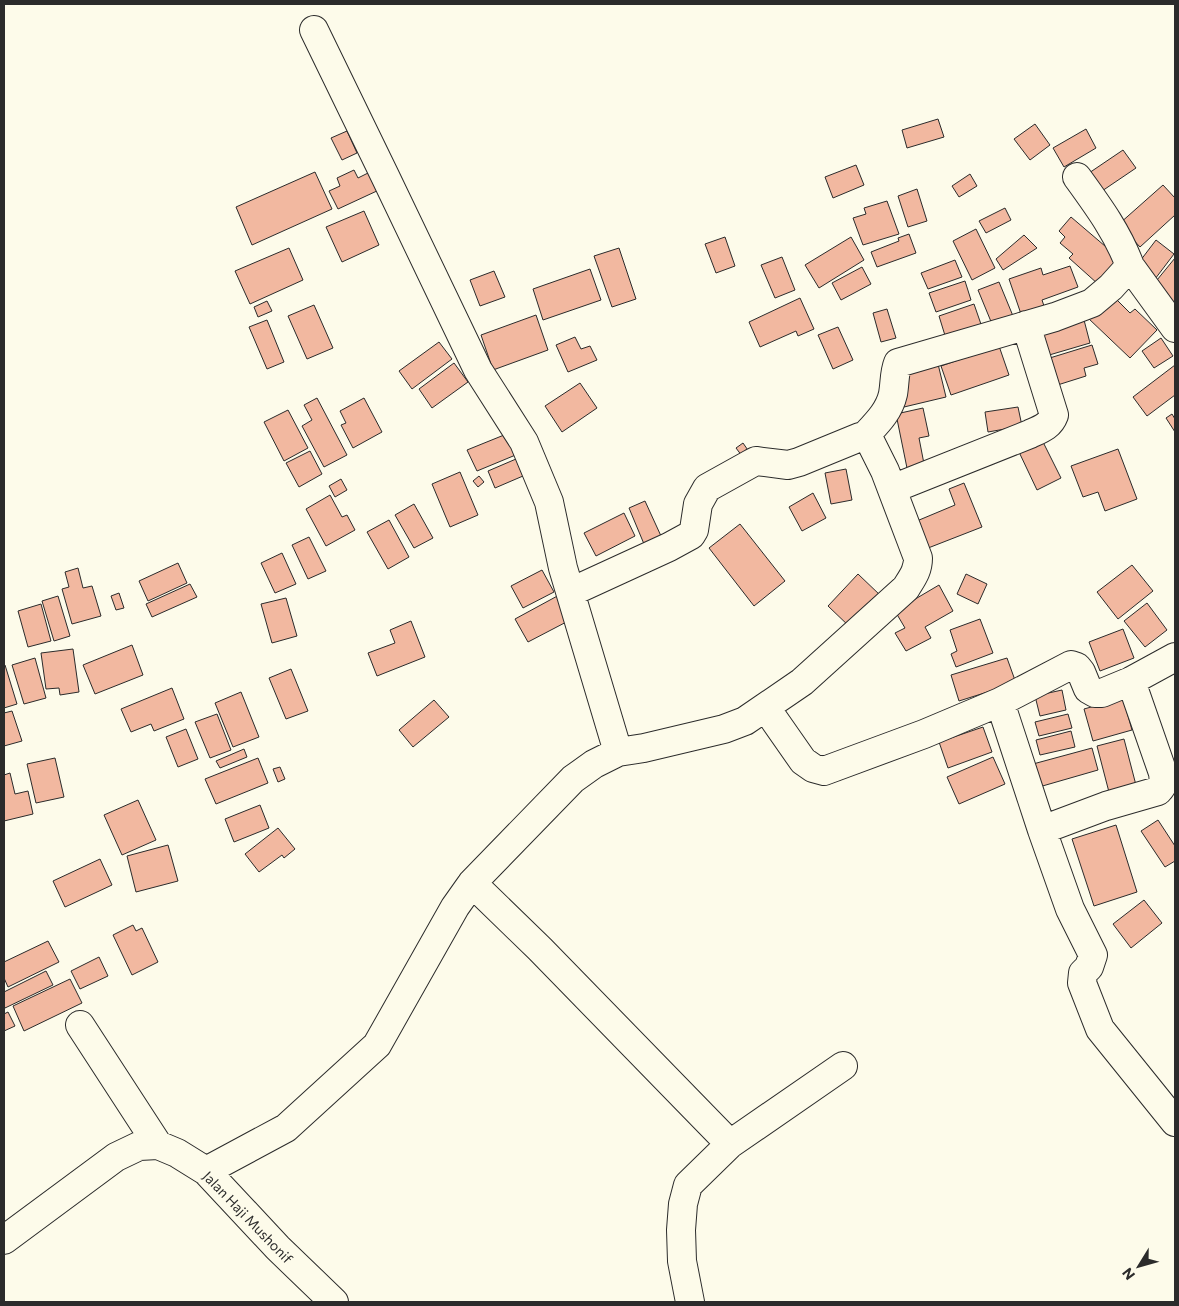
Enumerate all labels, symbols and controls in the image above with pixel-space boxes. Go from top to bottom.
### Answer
street label: Jalan Haji Mushonif [200,1167,297,1267]
north arrow [1114,1241,1164,1291]
text: N [1118,1265,1138,1283]

